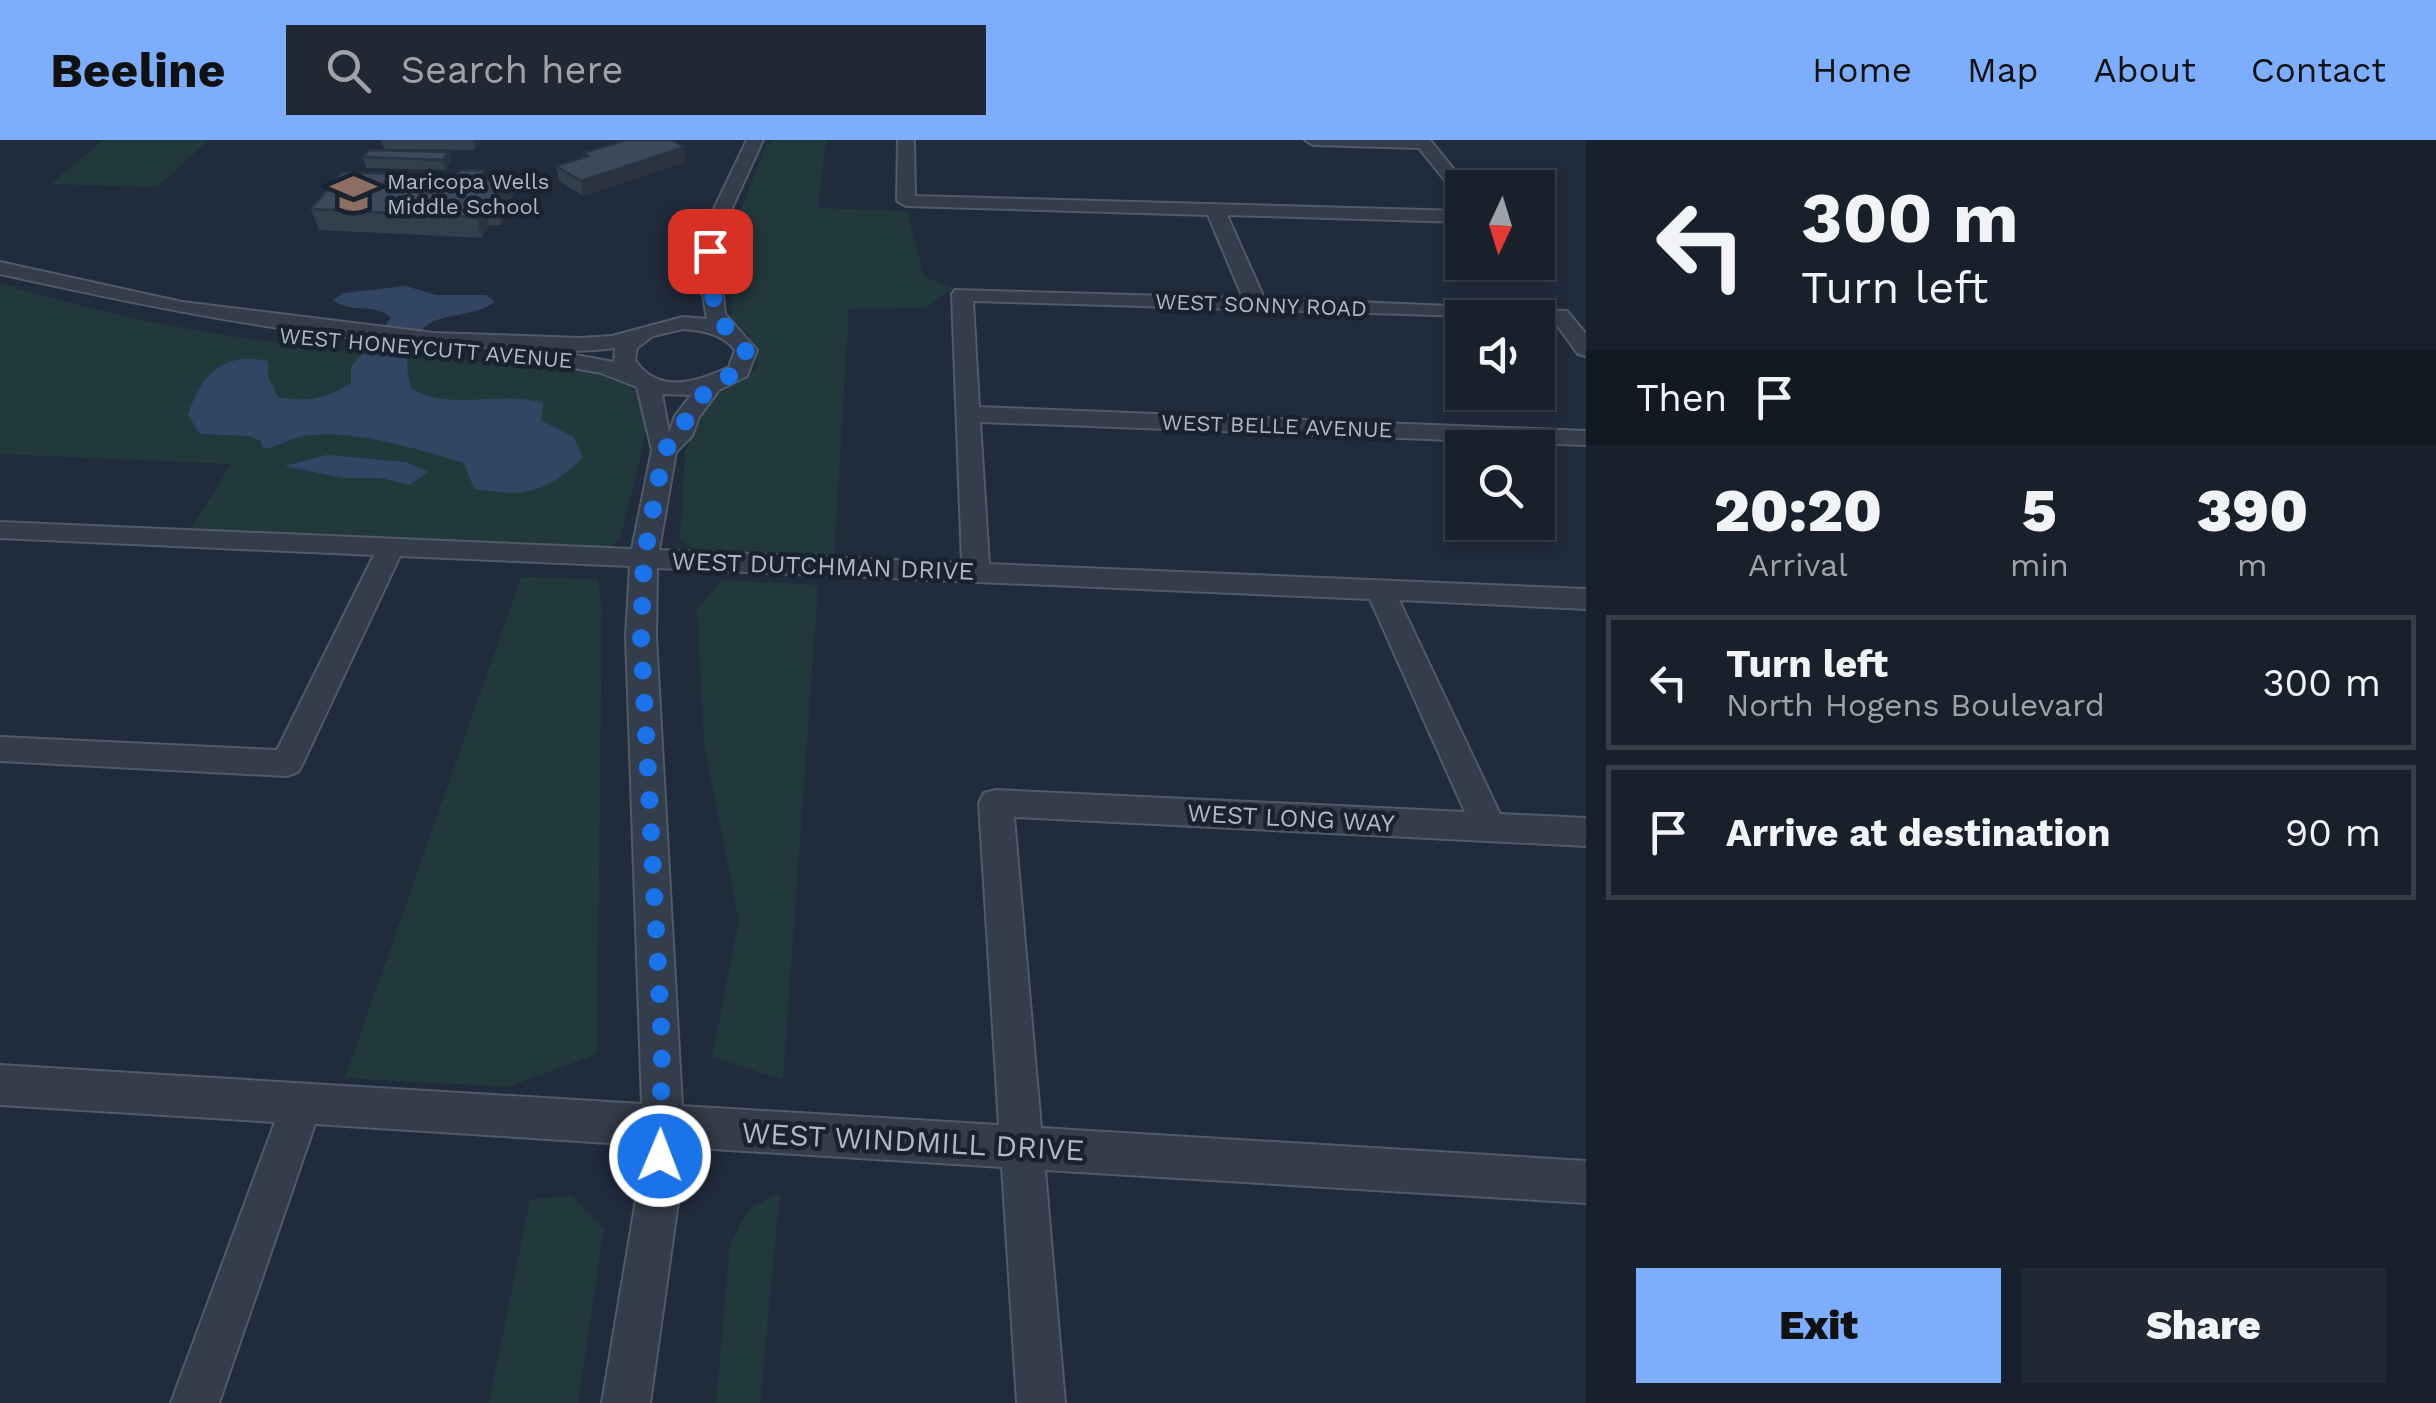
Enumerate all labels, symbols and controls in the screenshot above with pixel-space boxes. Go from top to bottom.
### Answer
search box [286,25,986,115]
text: Beeline [50,42,226,99]
icon: search [321,43,376,98]
text: Search here [401,48,623,92]
text: Home [1812,49,1912,91]
text: Map [1967,49,2039,91]
text: About [2094,49,2196,91]
text: Contact [2251,49,2386,91]
place label: Maricopa Wells Middle School [387,169,549,219]
school or university icon: Maricopa Wells Middle School [330,170,378,218]
north arrow [1445,170,1555,280]
map controls [1445,170,1555,540]
text: 300 m [1801,177,2019,259]
icon: left [1636,180,1766,310]
pin [668,209,753,294]
icon: arrive [683,224,738,279]
text: Turn left [1801,261,1988,314]
street label: WEST SONNY ROAD [1155,289,1367,321]
button: sound [1445,300,1555,410]
street label: WEST HONEYCUTT AVENUE [278,323,574,373]
icon: arrive [1747,370,1802,425]
text: Then [1636,376,1727,420]
street label: WEST BELLE AVENUE [1161,409,1393,443]
button: search [1445,430,1555,540]
text: 20:20 [1714,475,1882,546]
text: 5 [2022,475,2057,546]
text: 390 [2196,475,2308,546]
street label: WEST DUTCHMAN DRIVE [671,546,975,586]
text: Arrival [1748,546,1848,584]
text: min [2010,546,2069,584]
text: m [2237,546,2268,584]
text: Turn left [1726,642,1888,686]
icon: left [1641,655,1696,710]
text: 300 m [2262,661,2381,705]
text: North Hogens Boulevard [1726,686,2105,724]
street label: WEST LONG WAY [1186,798,1396,838]
icon: arrive [1641,805,1696,860]
text: Arrive at destination [1726,811,2111,855]
text: 90 m [2285,811,2381,855]
position arrow [608,1104,712,1208]
street label: WEST WINDMILL DRIVE [741,1115,1085,1167]
button: Exit [1636,1268,2001,1383]
button: Share [2021,1268,2386,1383]

